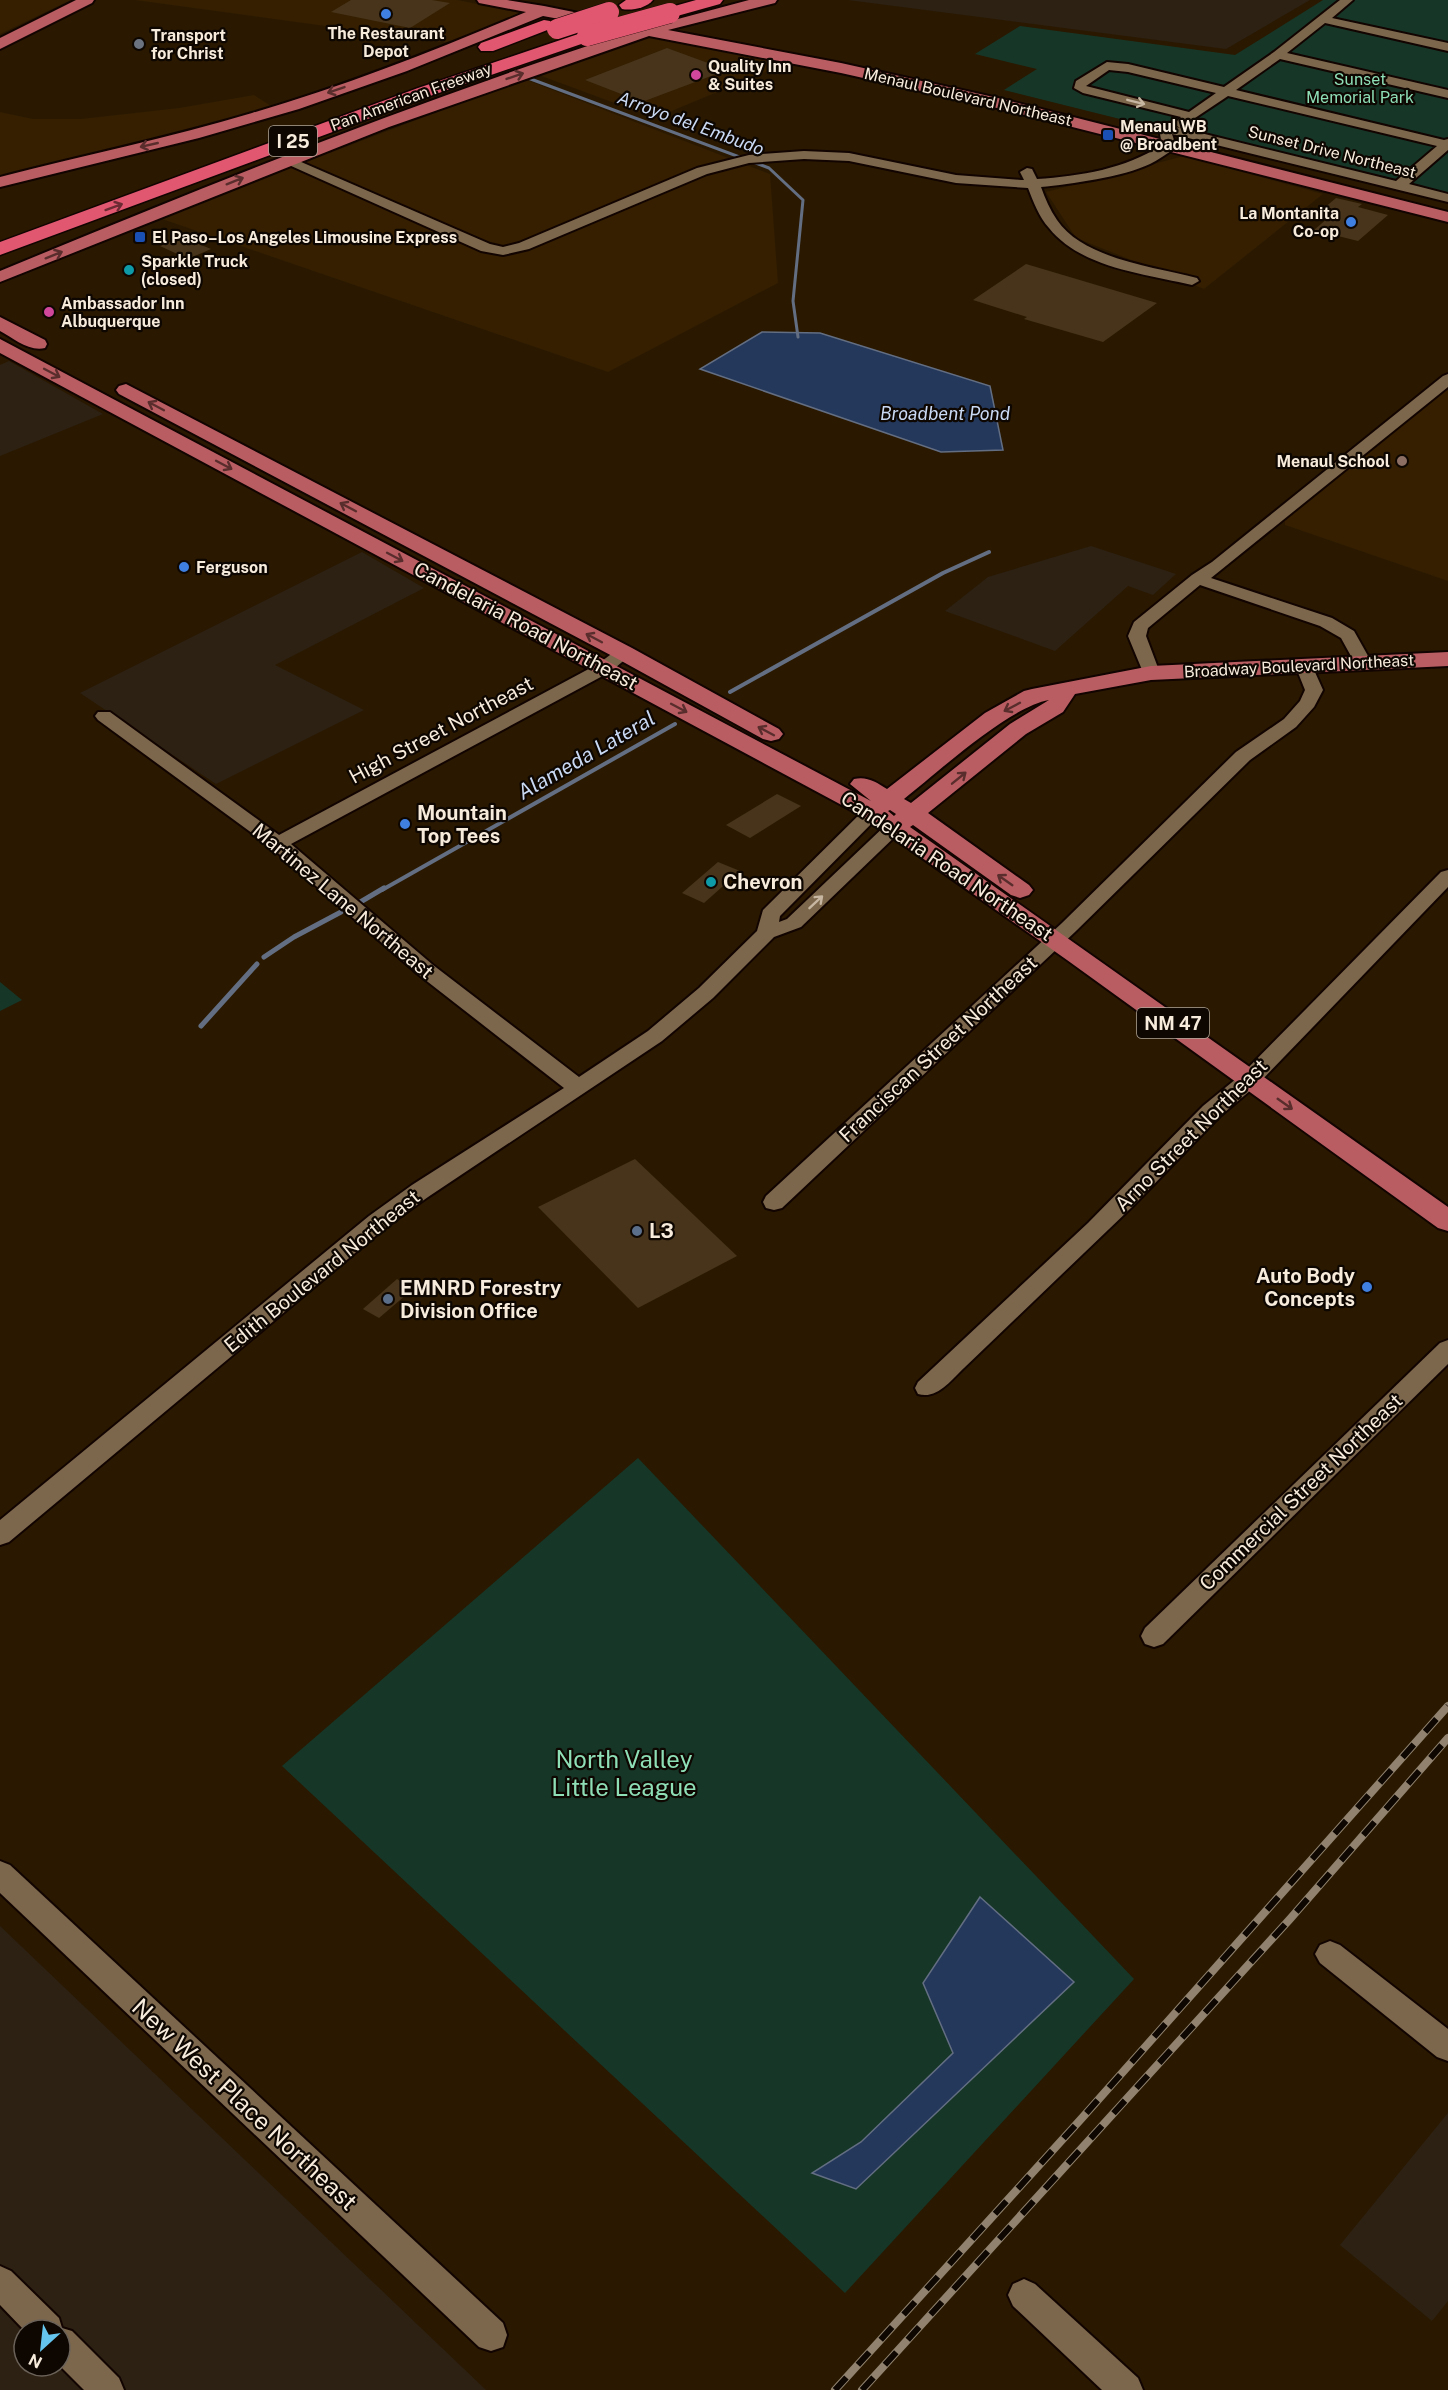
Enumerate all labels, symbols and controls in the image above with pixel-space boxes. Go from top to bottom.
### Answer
marker: The Restaurant Depot [379,7,393,21]
place label: The Restaurant Depot [327,24,445,61]
place label: Transport for Christ [151,26,226,63]
marker: Transport for Christ [132,37,146,51]
place label: Quality Inn & Suites [708,57,791,94]
street label: Pan American Freeway [328,59,495,135]
street label: Menaul Boulevard Northeast [862,64,1074,130]
marker: Quality Inn & Suites [689,68,703,82]
one-way arrow [506,69,524,80]
park label: Sunset Memorial Park [1306,70,1414,107]
one-way arrow [327,86,346,97]
water label: Arroyo del Embudo [615,87,767,159]
one-way arrow [1126,97,1145,108]
place label: Menaul WB @ Broadbent [1120,117,1217,154]
street label: Sunset Drive Northeast [1246,122,1418,182]
road number: I 25 [269,126,317,156]
marker: Menaul WB @ Broadbent [1101,128,1115,142]
one-way arrow [140,139,159,151]
one-way arrow [225,175,243,186]
one-way arrow [104,201,123,212]
place label: La Montanita Co-op [1239,204,1339,241]
marker: La Montanita Co-op [1344,215,1358,229]
place label: El Paso–Los Angeles Limousine Express [152,228,457,247]
marker: El Paso–Los Angeles Limousine Express [133,230,147,244]
one-way arrow [44,249,63,260]
place label: Sparkle Truck (closed) [141,252,248,289]
marker: Sparkle Truck (closed) [122,263,136,277]
place label: Ambassador Inn Albuquerque [61,294,185,331]
marker: Ambassador Inn Albuquerque [42,305,56,319]
one-way arrow [42,368,60,379]
one-way arrow [147,400,165,411]
water label: Broadbent Pond [880,403,1011,424]
place label: Menaul School [1277,452,1390,471]
marker: Menaul School [1395,454,1409,468]
one-way arrow [214,460,232,471]
one-way arrow [339,501,357,512]
one-way arrow [386,552,404,563]
street label: Candelaria Road Northeast [410,557,642,695]
place label: Ferguson [196,558,268,577]
marker: Ferguson [177,560,191,574]
one-way arrow [586,632,604,643]
street label: Broadway Boulevard Northeast [1183,650,1415,682]
street label: High Street Northeast [345,671,537,789]
one-way arrow [1004,701,1021,713]
one-way arrow [669,702,687,714]
water label: Alameda Lateral [513,705,659,805]
one-way arrow [757,725,775,736]
one-way arrow [951,771,966,785]
street label: Candelaria Road Northeast [837,786,1057,946]
place label: Mountain Top Tees [417,801,507,848]
marker: Mountain Top Tees [398,817,412,831]
street label: Martinez Lane Northeast [248,818,438,984]
place label: Chevron [723,870,802,894]
one-way arrow [998,874,1014,886]
marker: Chevron [704,875,718,889]
one-way arrow [808,896,823,910]
street label: Franciscan Street Northeast [834,951,1042,1147]
road number: NM 47 [1137,1008,1209,1038]
street label: Arno Street Northeast [1110,1054,1272,1216]
one-way arrow [1277,1098,1293,1110]
street label: Edith Boulevard Northeast [219,1185,425,1357]
place label: L3 [649,1219,674,1243]
marker: L3 [630,1224,644,1238]
place label: Auto Body Concepts [1256,1264,1355,1311]
place label: EMNRD Forestry Division Office [400,1276,561,1323]
marker: Auto Body Concepts [1360,1280,1374,1294]
marker: EMNRD Forestry Division Office [381,1292,395,1306]
street label: Commercial Street Northeast [1195,1389,1407,1595]
park label: North Valley Little League [551,1745,697,1801]
street label: New West Place Northeast [127,1992,363,2216]
north arrow [12,2318,72,2378]
text: N [26,2350,45,2372]

